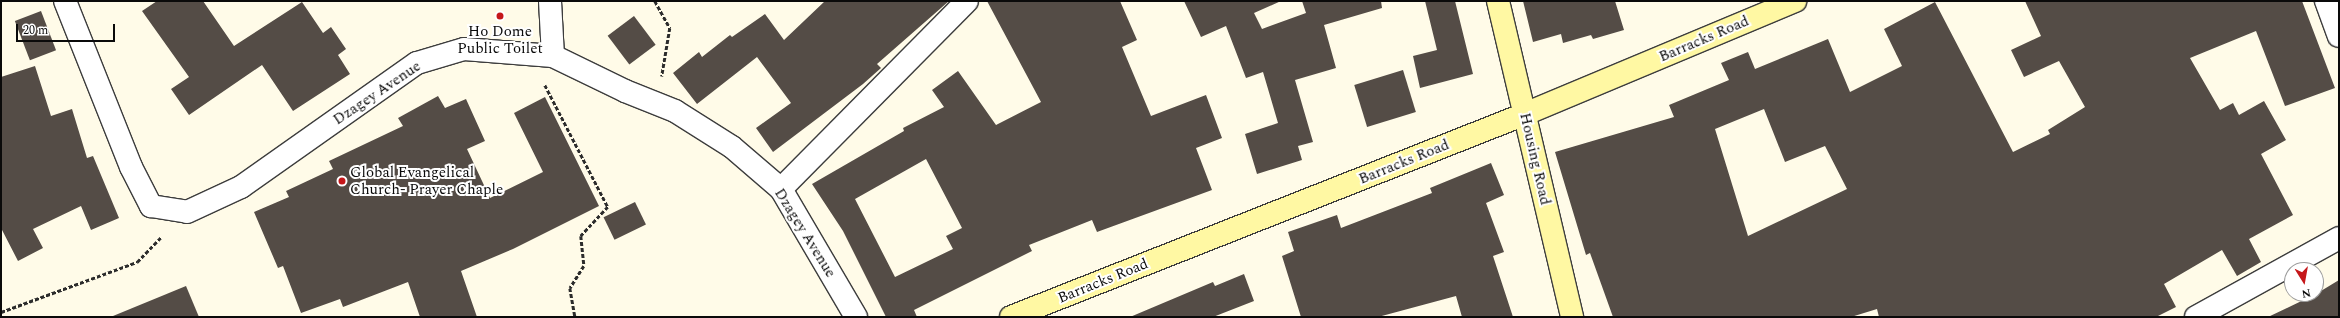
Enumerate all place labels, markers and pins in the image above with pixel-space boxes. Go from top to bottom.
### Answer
marker: Ho Dome Public Toilet [495,11,505,21]
place label: Ho Dome Public Toilet [457,22,543,57]
place label: Global Evangelical Church- Prayer Chaple [350,163,503,198]
marker: Global Evangelical Church- Prayer Chaple [337,176,347,186]

